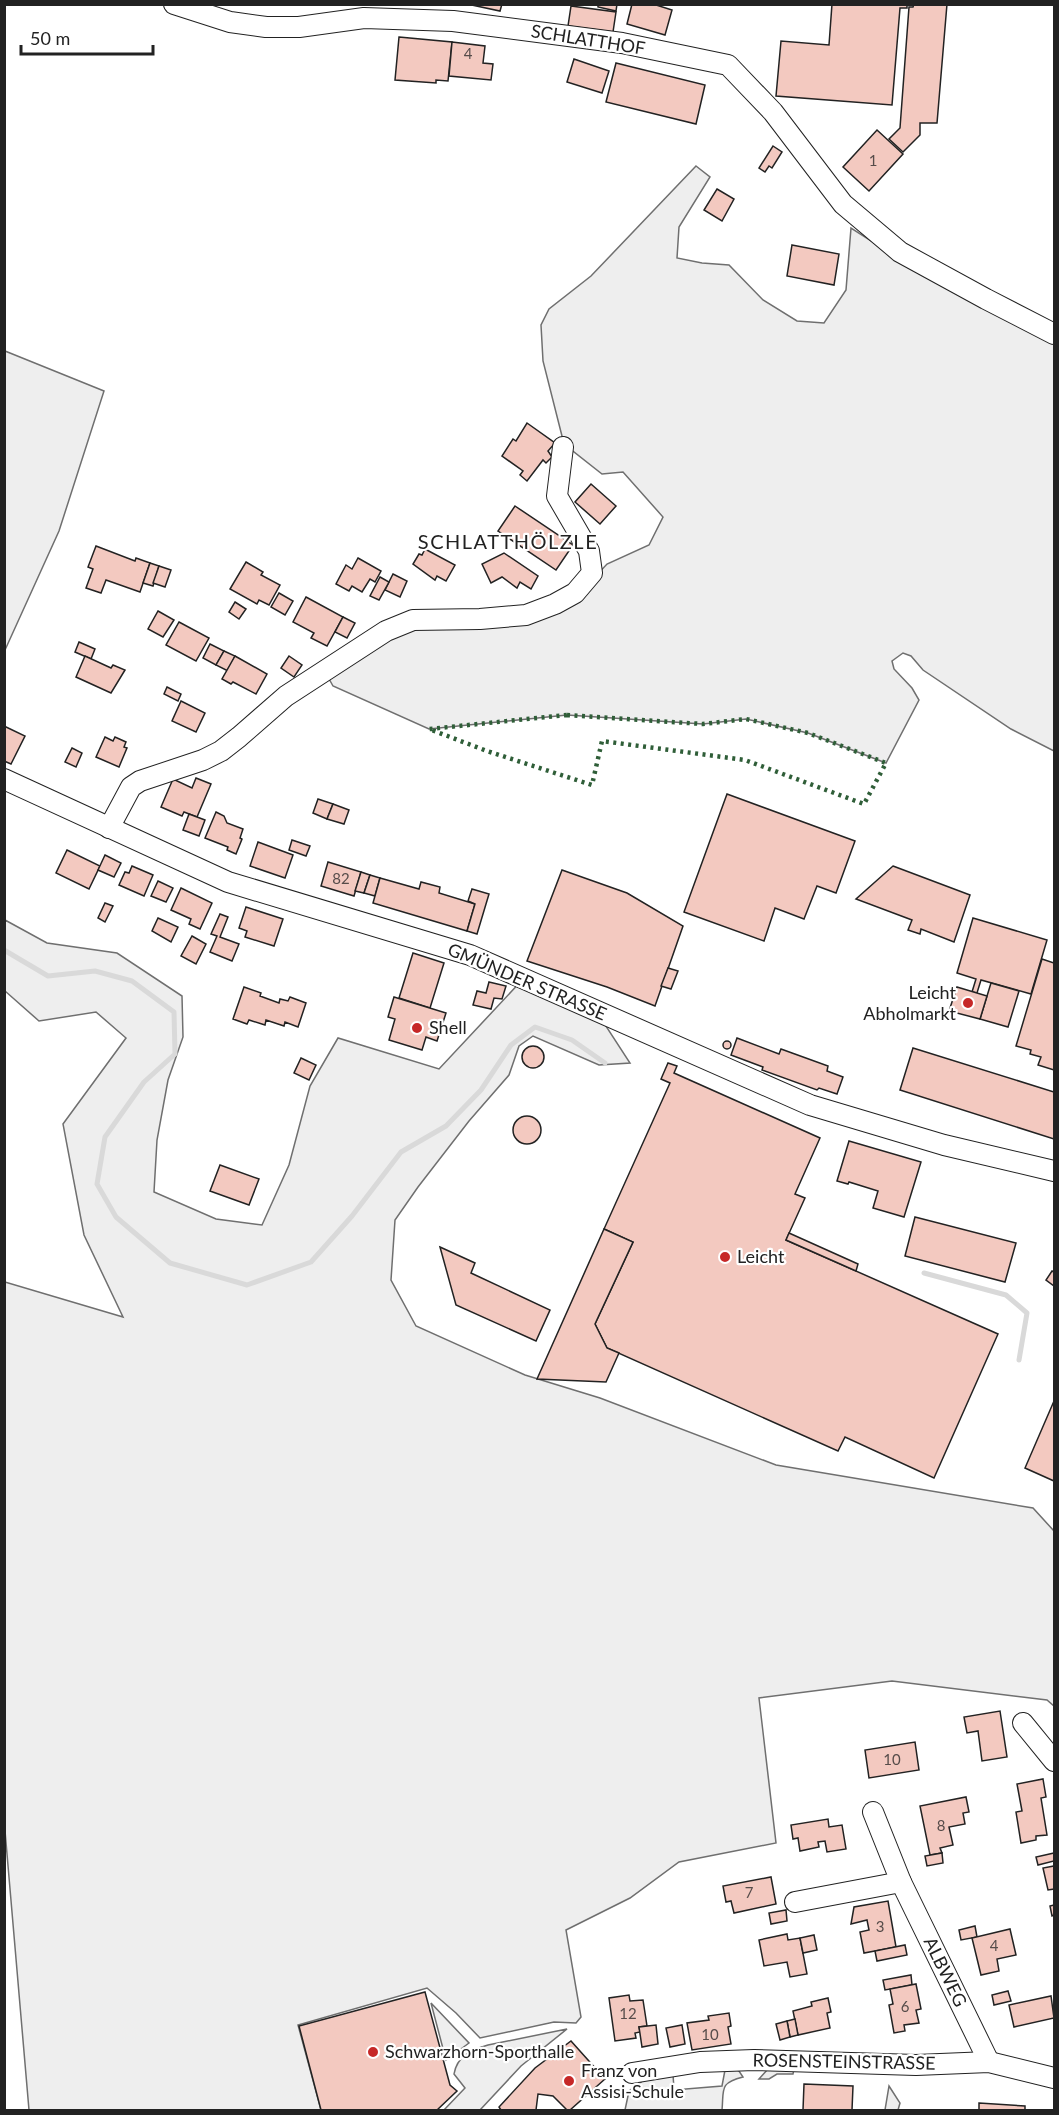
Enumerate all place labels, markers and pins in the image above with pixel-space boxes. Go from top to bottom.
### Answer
place label: Leicht Abholmarkt [863,981,957,1024]
marker: Leicht Abholmarkt [961,996,975,1010]
place label: Shell [429,1016,467,1038]
marker: Shell [410,1021,424,1035]
place label: Leicht [737,1245,785,1267]
marker: Leicht [718,1250,732,1264]
place label: Schwarzhorn-Sporthalle [385,2040,574,2062]
marker: Schwarzhorn-Sporthalle [366,2045,380,2059]
place label: Franz von Assisi-Schule [581,2059,684,2102]
marker: Franz von Assisi-Schule [562,2074,576,2088]

